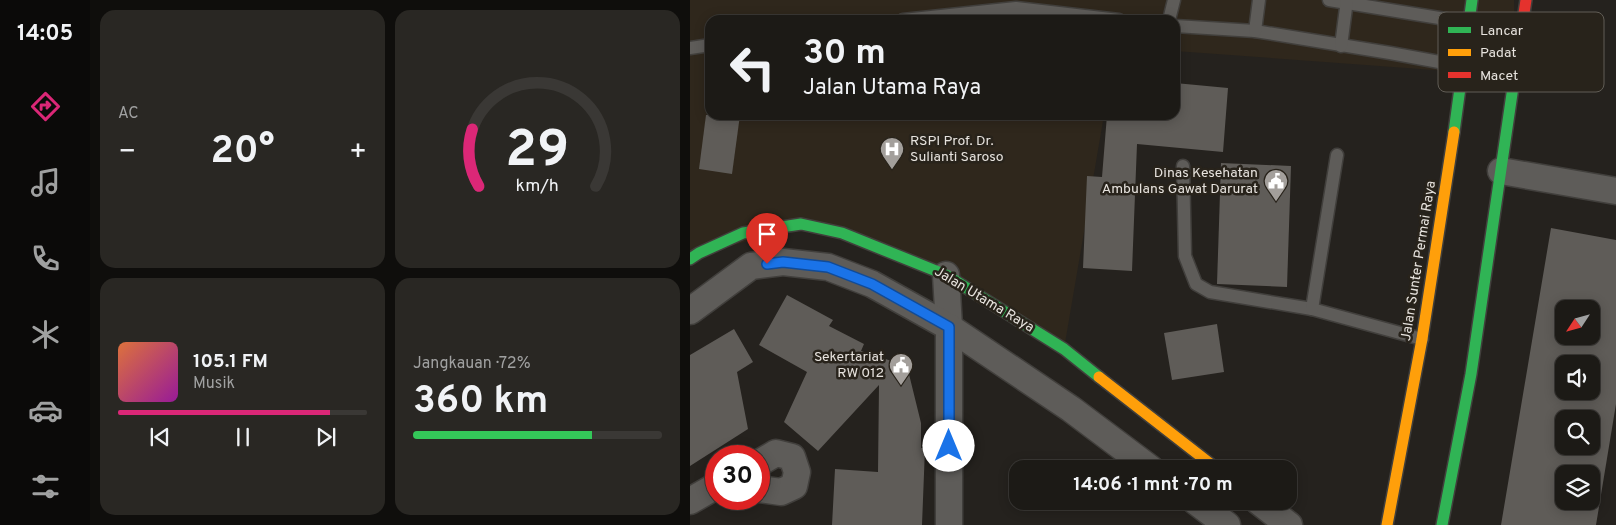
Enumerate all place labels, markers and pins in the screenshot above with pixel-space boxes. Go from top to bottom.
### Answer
place label: RSPI Prof. Dr. Sulianti Saroso [910,133,1004,166]
hospital icon: RSPI Prof. Dr. Sulianti Saroso [879,136,905,170]
place label: Dinas Kesehatan Ambulans Gawat Darurat [1102,165,1258,198]
public building icon: Dinas Kesehatan Ambulans Gawat Darurat [1263,168,1289,202]
pin [746,213,788,264]
place label: Sekertariat RW 012 [814,349,884,382]
public building icon: Sekertariat RW 012 [888,352,914,386]

